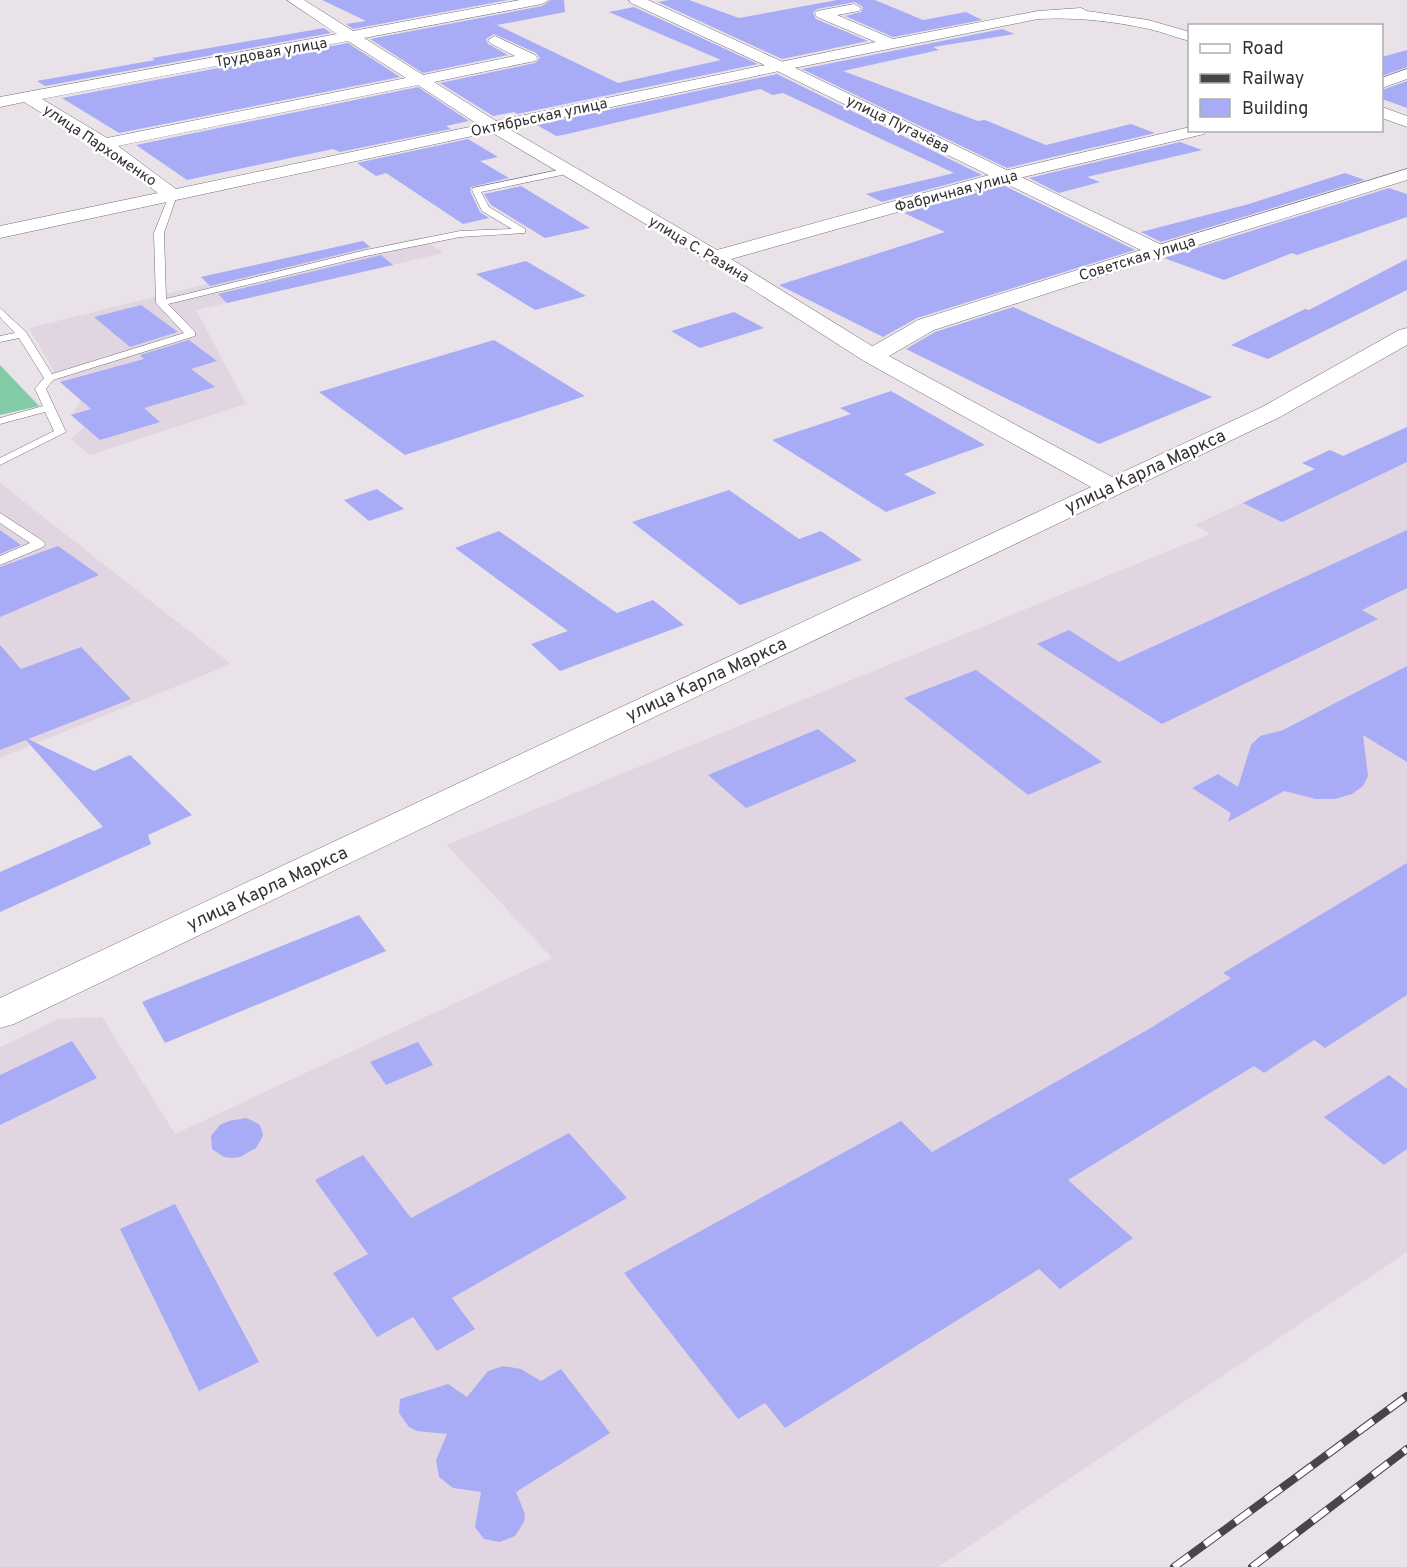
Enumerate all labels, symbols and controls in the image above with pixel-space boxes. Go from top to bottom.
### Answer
legend [1188,24,1383,132]
street label: Трудовая улица [214,34,329,73]
text: Road [1242,38,1284,61]
text: Railway [1242,68,1304,91]
street label: улица Пугачёва [843,92,952,159]
street label: Октябрьская улица [469,95,609,142]
text: Building [1242,98,1308,121]
street label: улица Пархоменко [39,101,160,191]
street label: Фабричная улица [893,167,1020,218]
street label: улица С. Разина [644,213,752,288]
street label: Советская улица [1077,233,1198,286]
street label: улица Карла Маркса [1061,425,1230,520]
street label: улица Карла Маркса [622,633,791,728]
street label: улица Карла Маркса [183,842,352,937]

